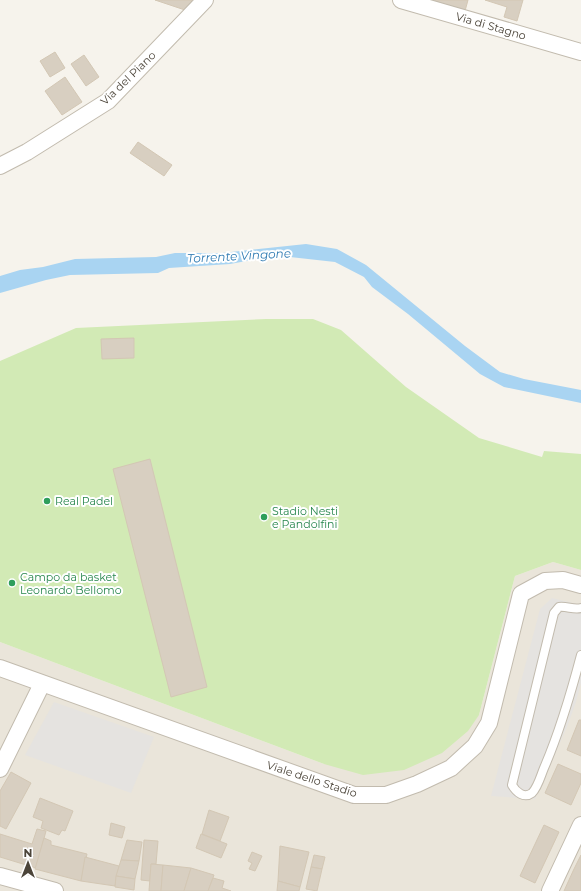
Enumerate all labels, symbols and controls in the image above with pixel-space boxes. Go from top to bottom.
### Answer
street label: Via di Stagno [454,9,528,43]
street label: Via del Piano [97,48,159,108]
water label: Torrente Vingone [187,245,291,266]
place label: Real Padel [55,494,113,508]
marker: Real Padel [42,496,52,506]
place label: Stadio Nesti e Pandolfini [272,504,338,531]
marker: Stadio Nesti e Pandolfini [259,512,269,522]
place label: Campo da basket Leonardo Bellomo [20,570,122,597]
marker: Campo da basket Leonardo Bellomo [7,578,17,588]
street label: Viale dello Stadio [265,758,359,800]
north arrow [8,843,48,883]
text: N [24,846,32,860]

